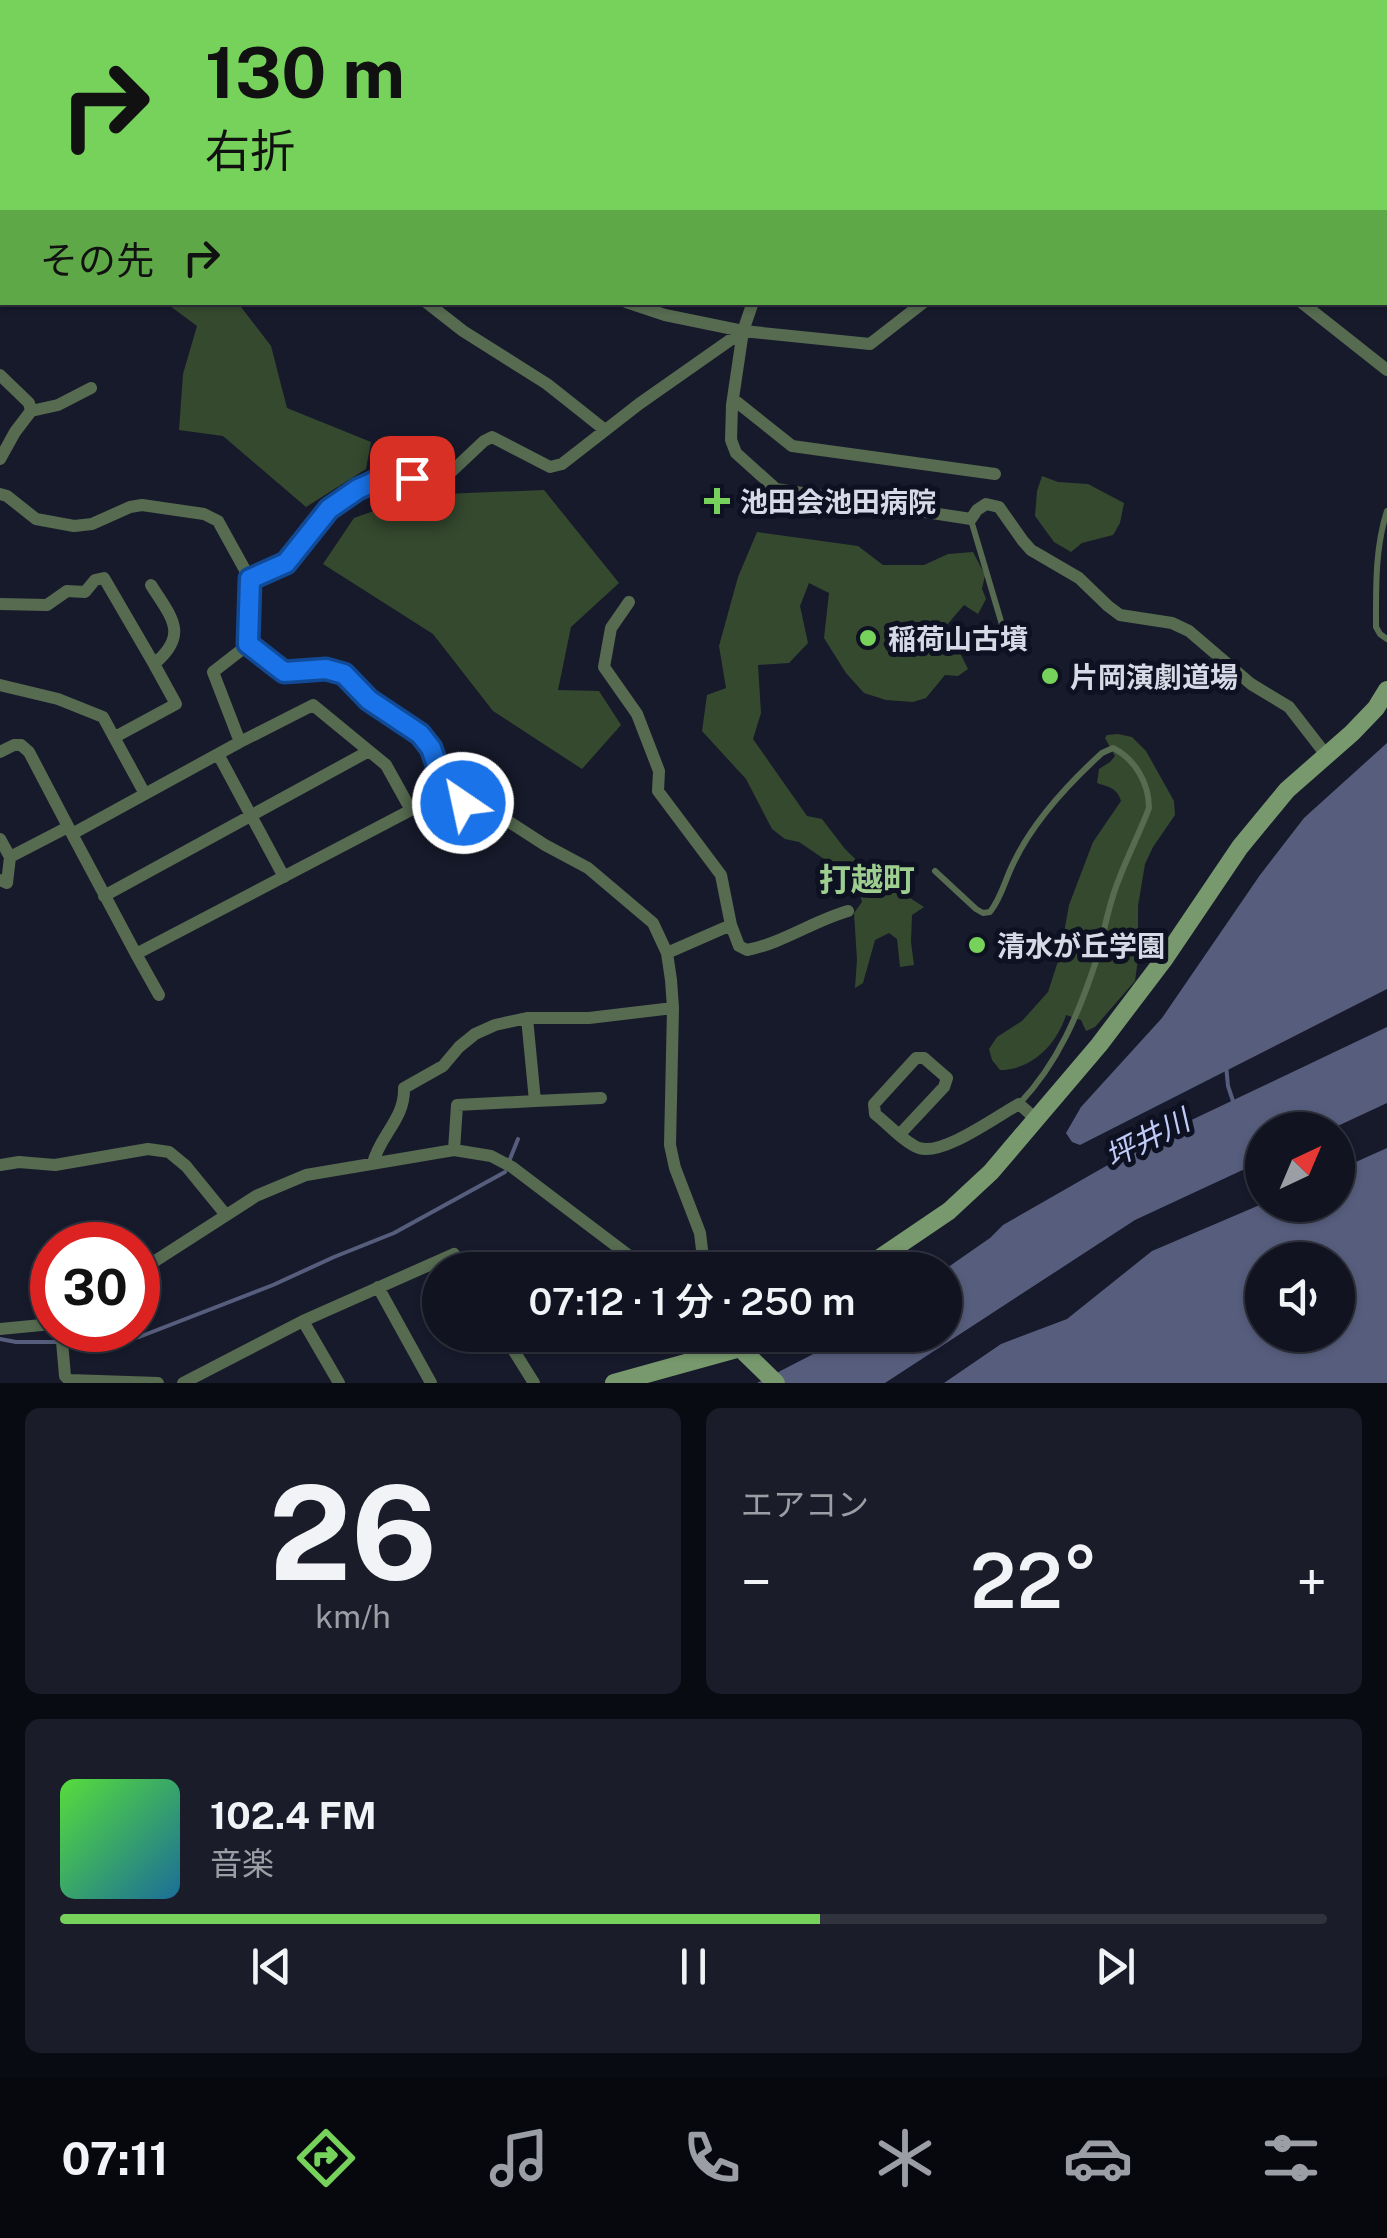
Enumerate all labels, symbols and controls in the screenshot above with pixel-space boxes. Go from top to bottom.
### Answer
text: 130 m [205,31,405,114]
icon: right [40,40,170,170]
text: 右折 [205,124,295,177]
icon: right [174,230,229,285]
text: その先 [40,238,154,283]
pin [370,436,455,521]
icon: arrive [385,451,440,506]
place label: 池田会池田病院 [740,485,936,518]
marker: 池田会池田病院 [704,488,730,514]
place label: 稲荷山古墳 [888,622,1028,655]
marker: 稲荷山古墳 [857,627,879,649]
place label: 片岡演劇道場 [1070,660,1238,693]
marker: 片岡演劇道場 [1039,665,1061,687]
position arrow [411,751,515,855]
district label: 打越町 [819,861,915,898]
place label: 清水が丘学園 [997,929,1165,962]
marker: 清水が丘学園 [966,934,988,956]
water label: 坪井川 [1099,1100,1198,1174]
north arrow [1245,1112,1355,1222]
map controls [1245,1112,1355,1352]
speed limit sign: 30 [30,1222,160,1352]
button: sound [1245,1242,1355,1352]
text: 07:12 · 1 分 · 250 m [529,1279,855,1324]
text: 26 [269,1457,437,1609]
text: エアコン [741,1486,869,1523]
text: 22° [970,1537,1098,1625]
text: − [741,1550,772,1614]
text: + [1297,1550,1327,1614]
text: km/h [315,1598,391,1635]
text: 102.4 FM [210,1793,377,1838]
text: 音楽 [210,1845,274,1882]
icon: previous [244,1939,299,1994]
icon: pause [666,1939,721,1994]
icon: next [1088,1939,1143,1994]
icon: directions [291,2123,361,2193]
icon: music [484,2123,554,2193]
icon: phone [677,2123,747,2193]
icon: climate [870,2123,940,2193]
icon: car [1063,2123,1133,2193]
icon: filters [1256,2123,1326,2193]
text: 07:11 [61,2132,169,2185]

